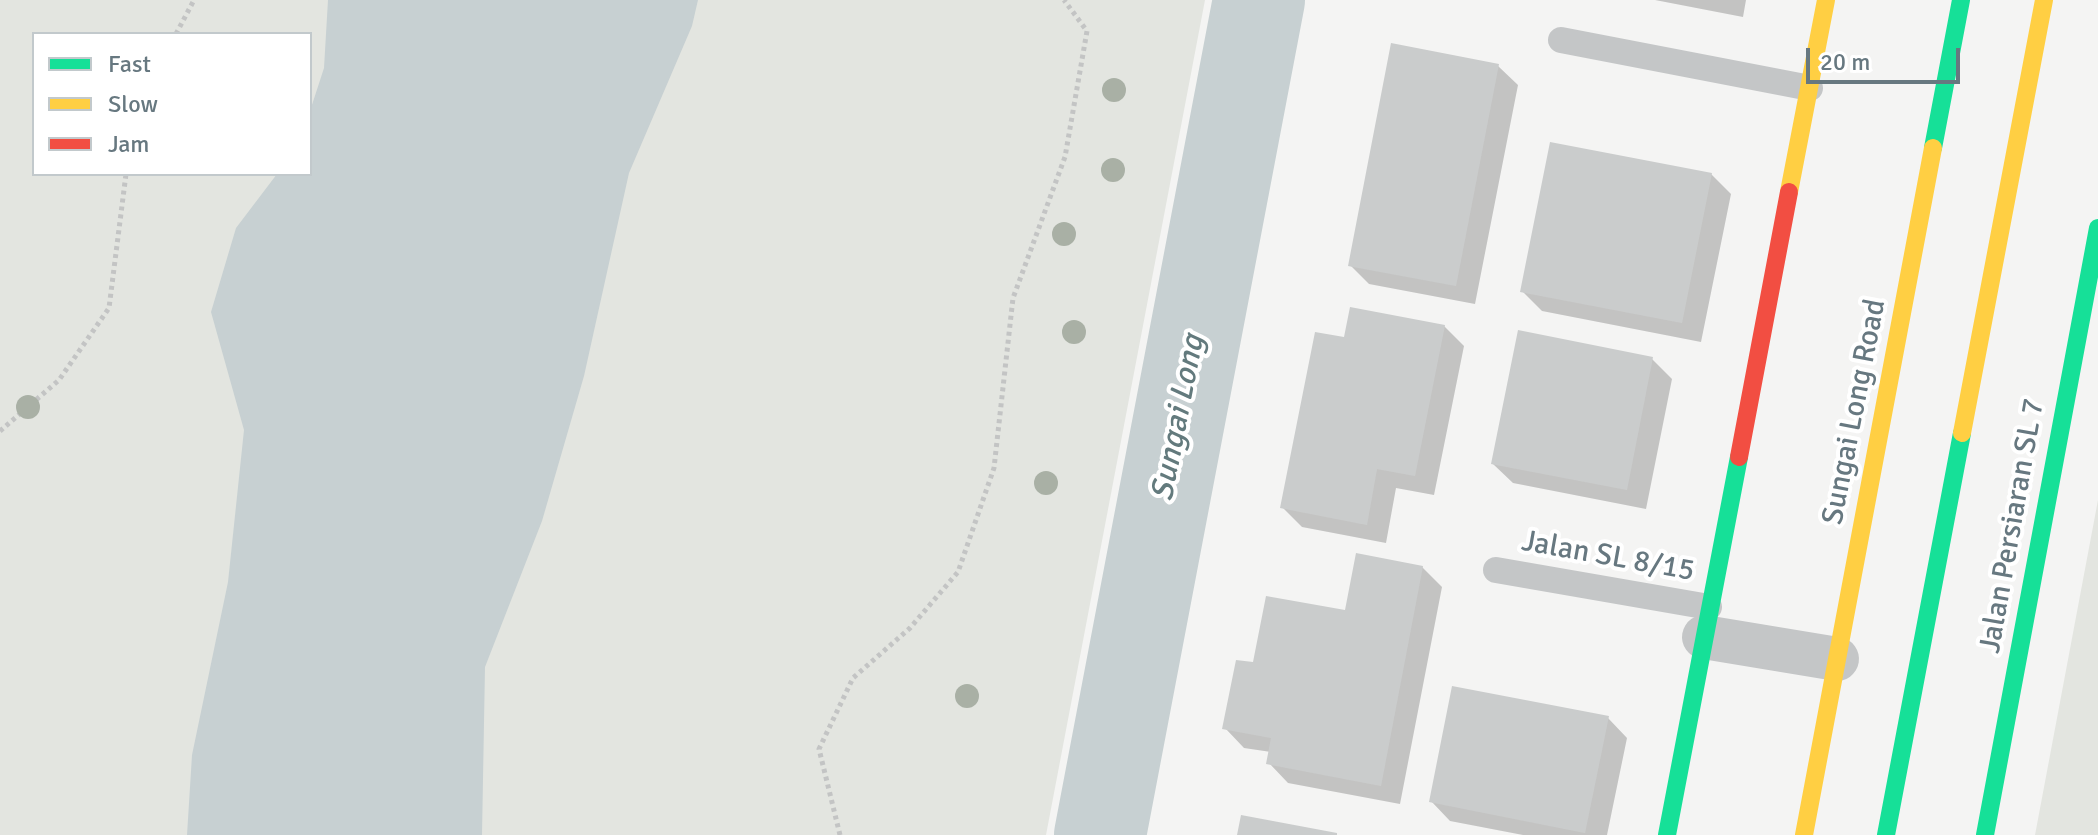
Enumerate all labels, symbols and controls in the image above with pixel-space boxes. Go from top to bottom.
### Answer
legend [32,32,312,176]
scale bar [1810,32,1964,82]
text: 20 m [1820,47,1870,77]
text: Fast [108,49,151,79]
text: Slow [108,89,158,119]
text: Jam [108,129,149,159]
street label: Sungai Long Road [1816,296,1894,528]
water label: Sungai Long [1144,332,1214,504]
street label: Jalan Persiaran SL 7 [1973,396,2053,656]
street label: Jalan SL 8/15 [1519,524,1697,590]

